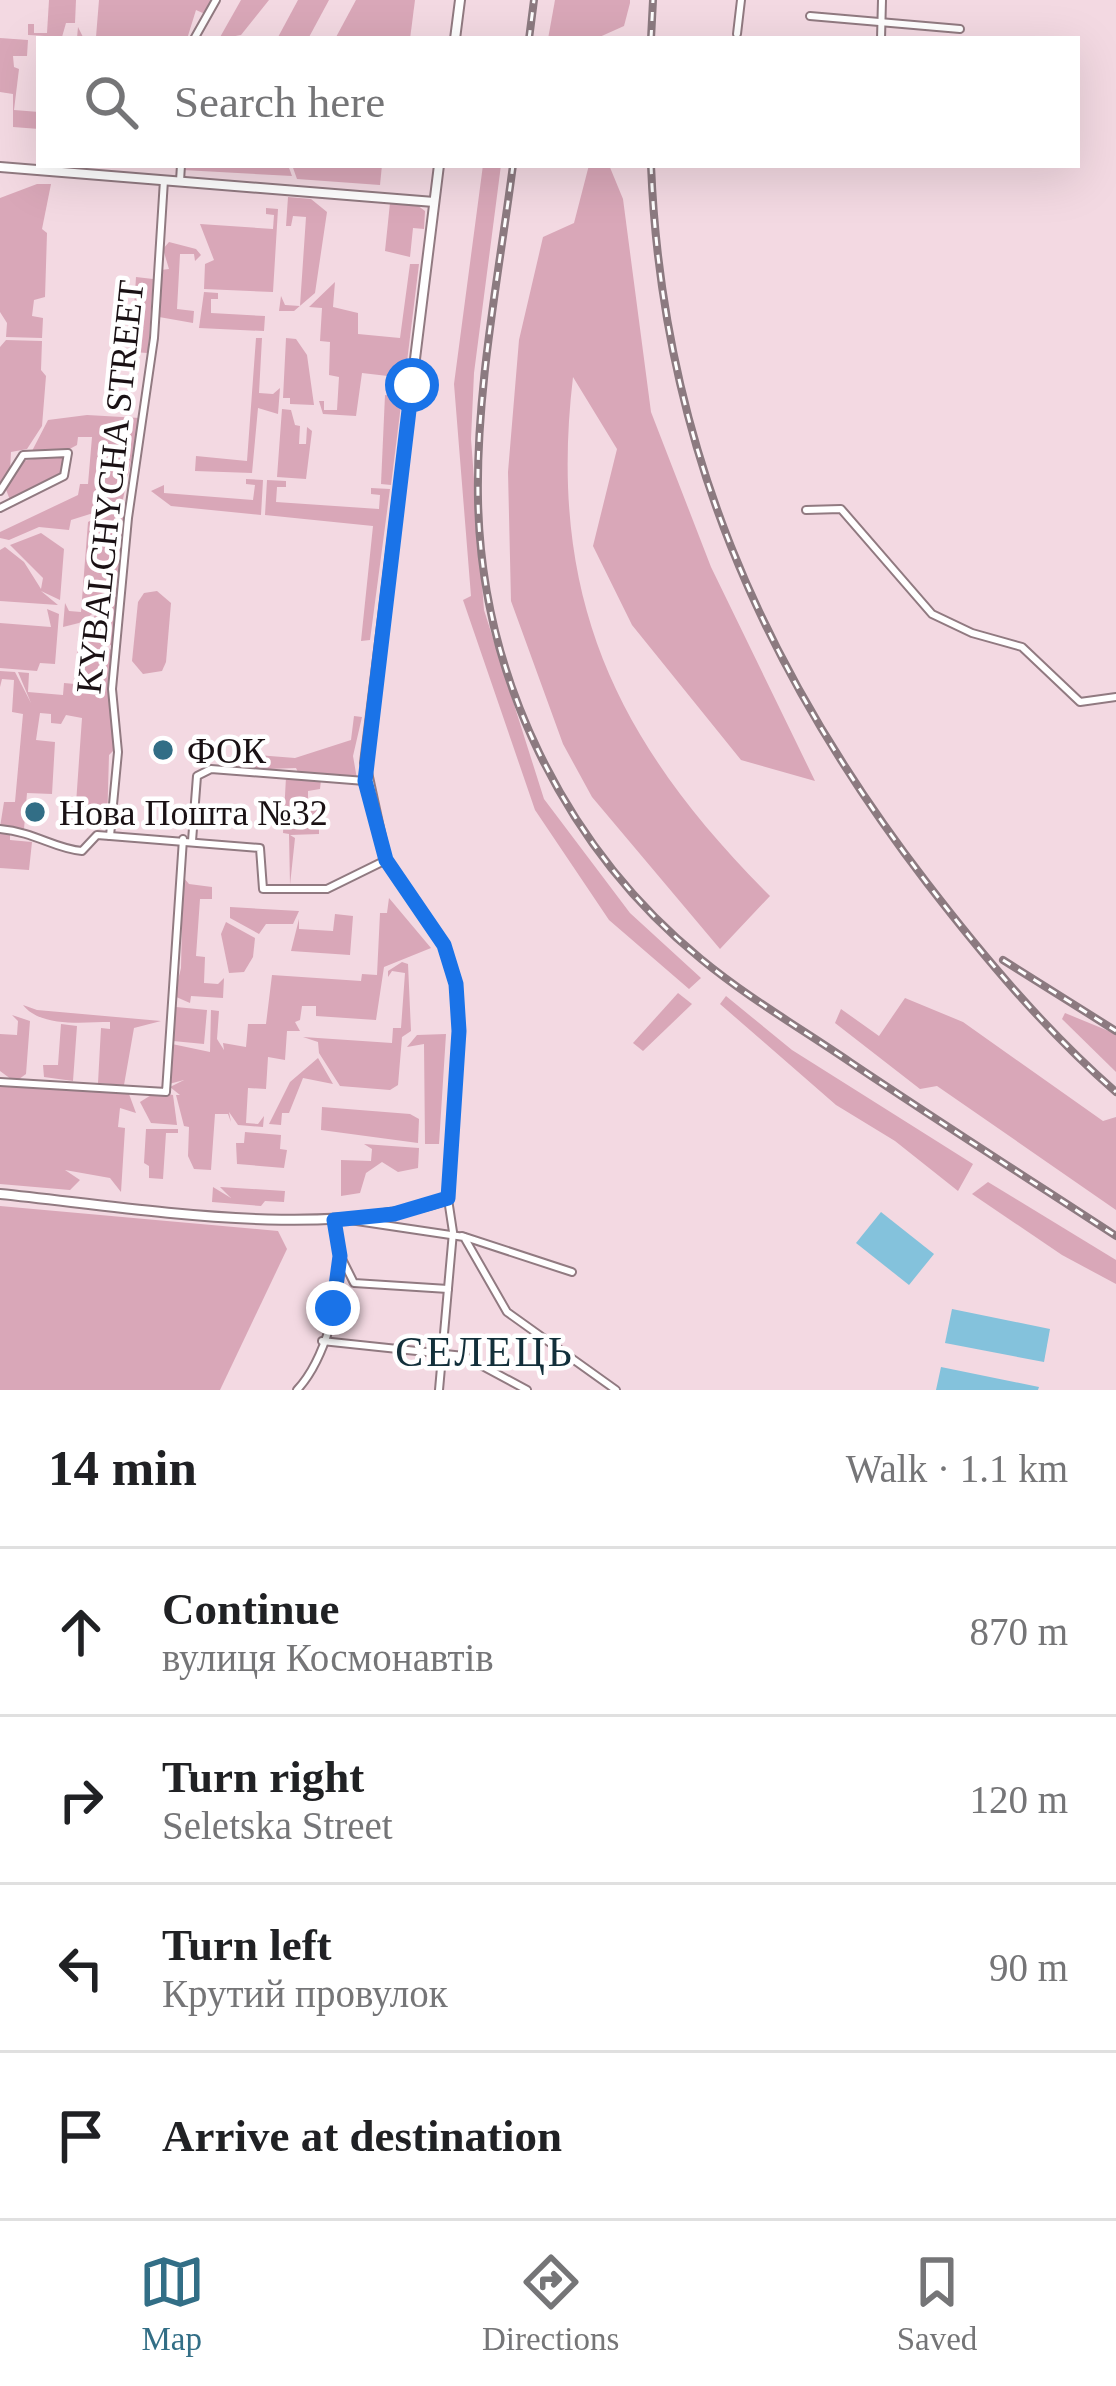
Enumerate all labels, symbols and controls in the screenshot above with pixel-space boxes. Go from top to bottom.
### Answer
search box [36,36,1080,168]
icon: search [78,69,144,135]
text: Search here [174,77,385,127]
street label: KYBALCHYCHA STREET [68,279,152,696]
route start [385,358,439,412]
place label: ФОК [187,731,267,771]
marker: ФОК [150,737,176,763]
place label: Нова Пошта №32 [59,793,328,833]
marker: Нова Пошта №32 [22,799,48,825]
route end [306,1281,360,1335]
district label: СЕЛЕЦЬ [395,1329,575,1375]
text: 14 min [48,1440,197,1496]
text: Walk · 1.1 km [846,1447,1068,1490]
text: Continue [162,1584,340,1634]
icon: ahead [48,1599,114,1665]
text: 870 m [969,1610,1068,1653]
text: вулиця Космонавтів [162,1636,494,1679]
text: Turn right [162,1752,364,1802]
icon: right [48,1767,114,1833]
text: 120 m [969,1778,1068,1821]
text: Seletska Street [162,1804,393,1847]
text: Turn left [162,1920,332,1970]
icon: left [48,1935,114,2001]
text: 90 m [989,1946,1068,1989]
text: Крутий провулок [162,1972,448,2015]
icon: arrive [48,2103,114,2169]
text: Arrive at destination [162,2111,562,2161]
tab: Map [139,2249,205,2358]
tab: Directions [482,2249,619,2358]
tab: Saved [897,2249,977,2358]

